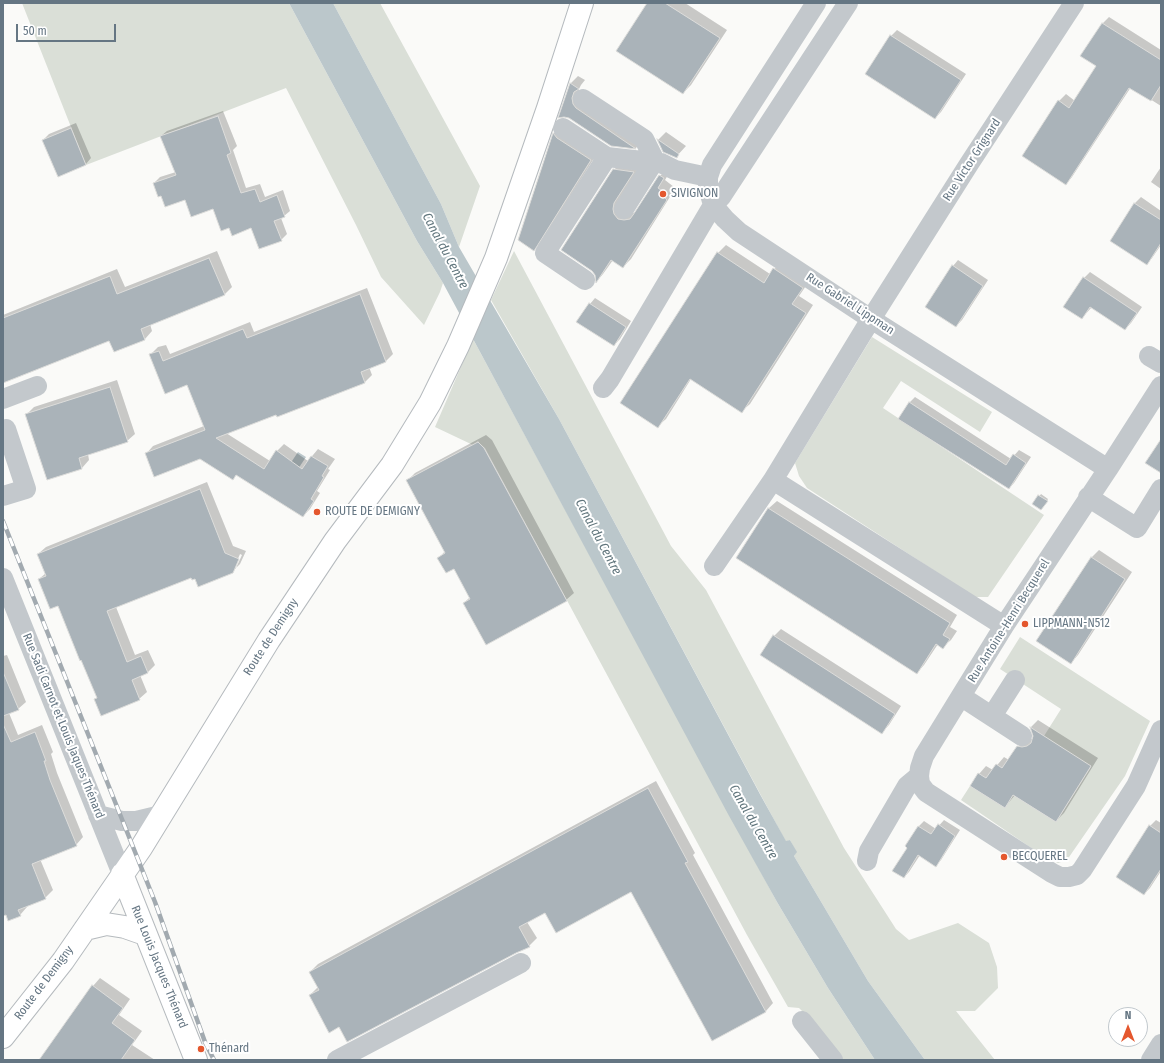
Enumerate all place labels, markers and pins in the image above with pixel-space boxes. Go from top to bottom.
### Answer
place label: SIVIGNON [671,187,718,201]
marker: SIVIGNON [658,189,668,199]
place label: ROUTE DE DEMIGNY [325,505,420,519]
marker: ROUTE DE DEMIGNY [312,507,322,517]
place label: LIPPMANN-N512 [1033,617,1110,631]
marker: LIPPMANN-N512 [1020,619,1030,629]
place label: BECQUEREL [1012,850,1068,864]
marker: BECQUEREL [999,852,1009,862]
place label: Thénard [209,1042,249,1056]
marker: Thénard [196,1044,206,1054]

